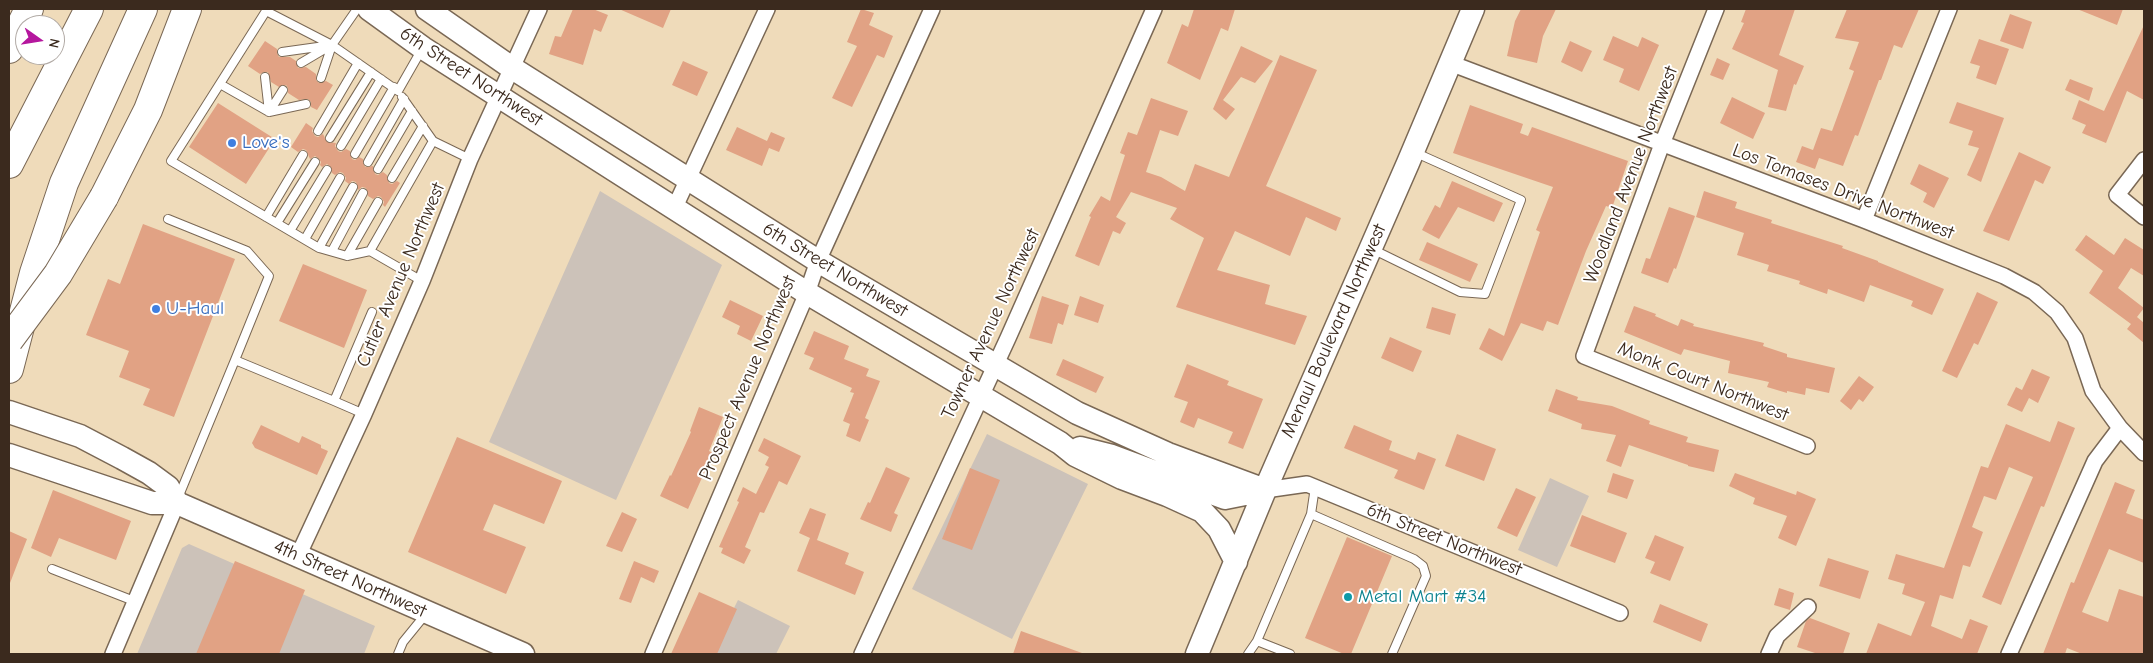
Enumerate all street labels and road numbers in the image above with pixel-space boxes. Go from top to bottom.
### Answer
street label: 6th Street Northwest [395,22,547,132]
street label: Woodland Avenue Northwest [1579,63,1683,287]
street label: Los Tomases Drive Northwest [1729,139,1957,245]
street label: Cutler Avenue Northwest [352,179,450,371]
street label: 6th Street Northwest [758,218,912,322]
street label: Menaul Boulevard Northwest [1276,221,1392,441]
street label: Towner Avenue Northwest [937,225,1045,423]
street label: Prospect Avenue Northwest [695,272,801,484]
street label: Monk Court Northwest [1614,337,1792,427]
street label: 6th Street Northwest [1363,498,1525,582]
street label: 4th Street Northwest [270,535,430,623]

